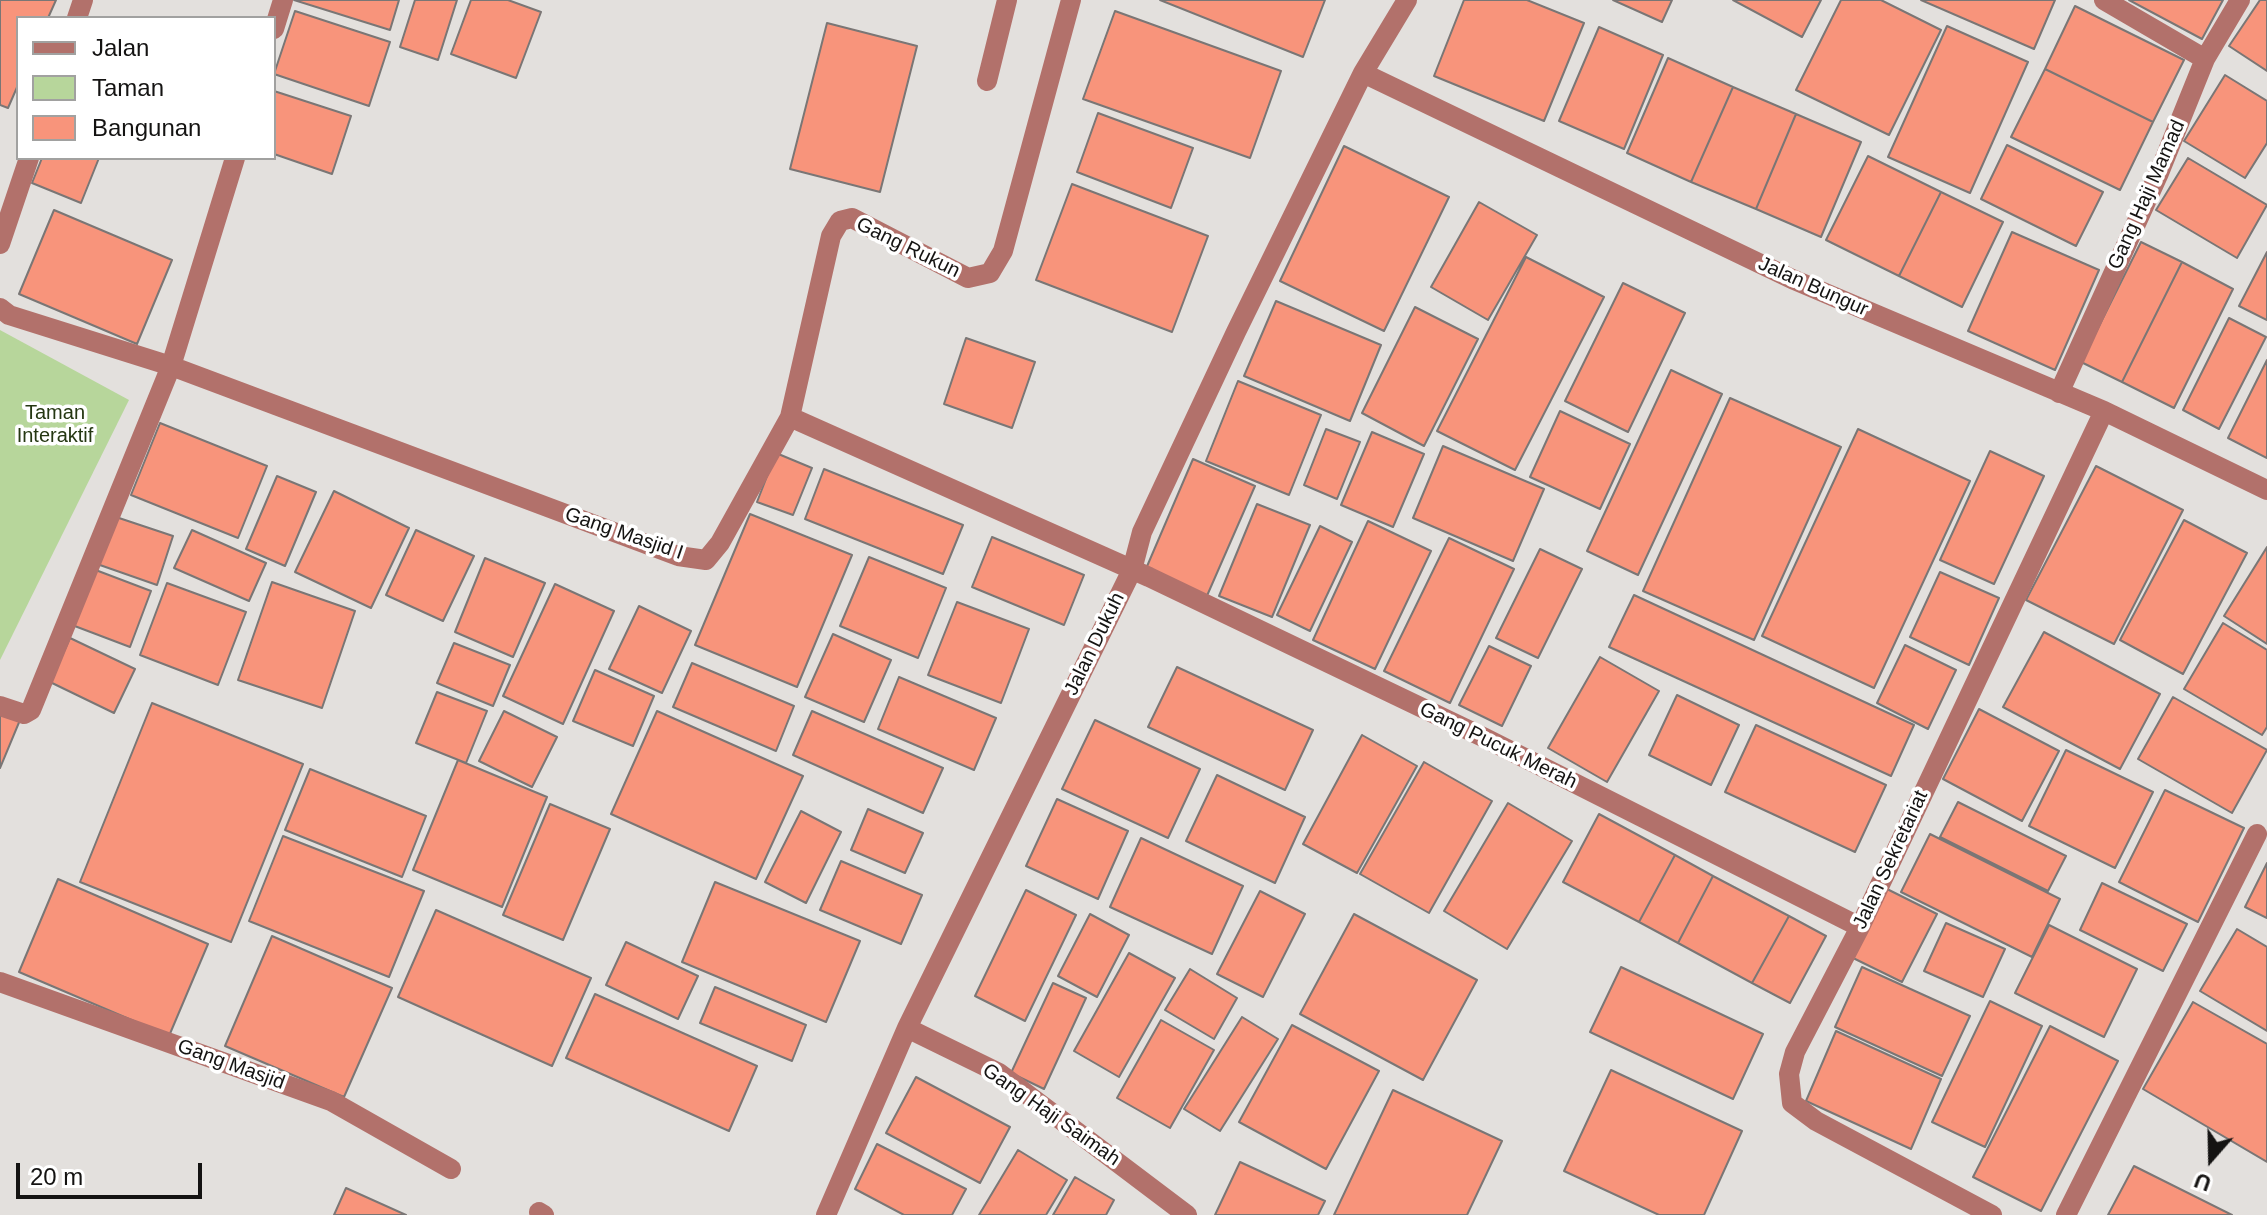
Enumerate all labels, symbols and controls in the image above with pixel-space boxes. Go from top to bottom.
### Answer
legend [16,16,276,160]
text: Jalan [92,34,149,61]
text: Taman [92,74,164,101]
text: Bangunan [92,114,201,141]
street label: Gang Haji Mamad [2103,116,2191,274]
street label: Gang Rukun [852,213,964,283]
street label: Jalan Bungur [1754,252,1872,322]
park label: Taman Interaktif [17,401,93,448]
street label: Gang Masjid I [562,503,686,565]
street label: Jalan Dukuh [1060,589,1130,699]
street label: Gang Pucuk Merah [1415,697,1581,795]
street label: Jalan Sekretariat [1848,787,1934,933]
street label: Gang Masjid [174,1035,288,1095]
street label: Gang Haji Saimah [978,1059,1124,1171]
north arrow [2171,1119,2251,1199]
scale bar [20,1147,206,1197]
text: 20 m [30,1163,83,1190]
text: U [2191,1168,2214,1196]

